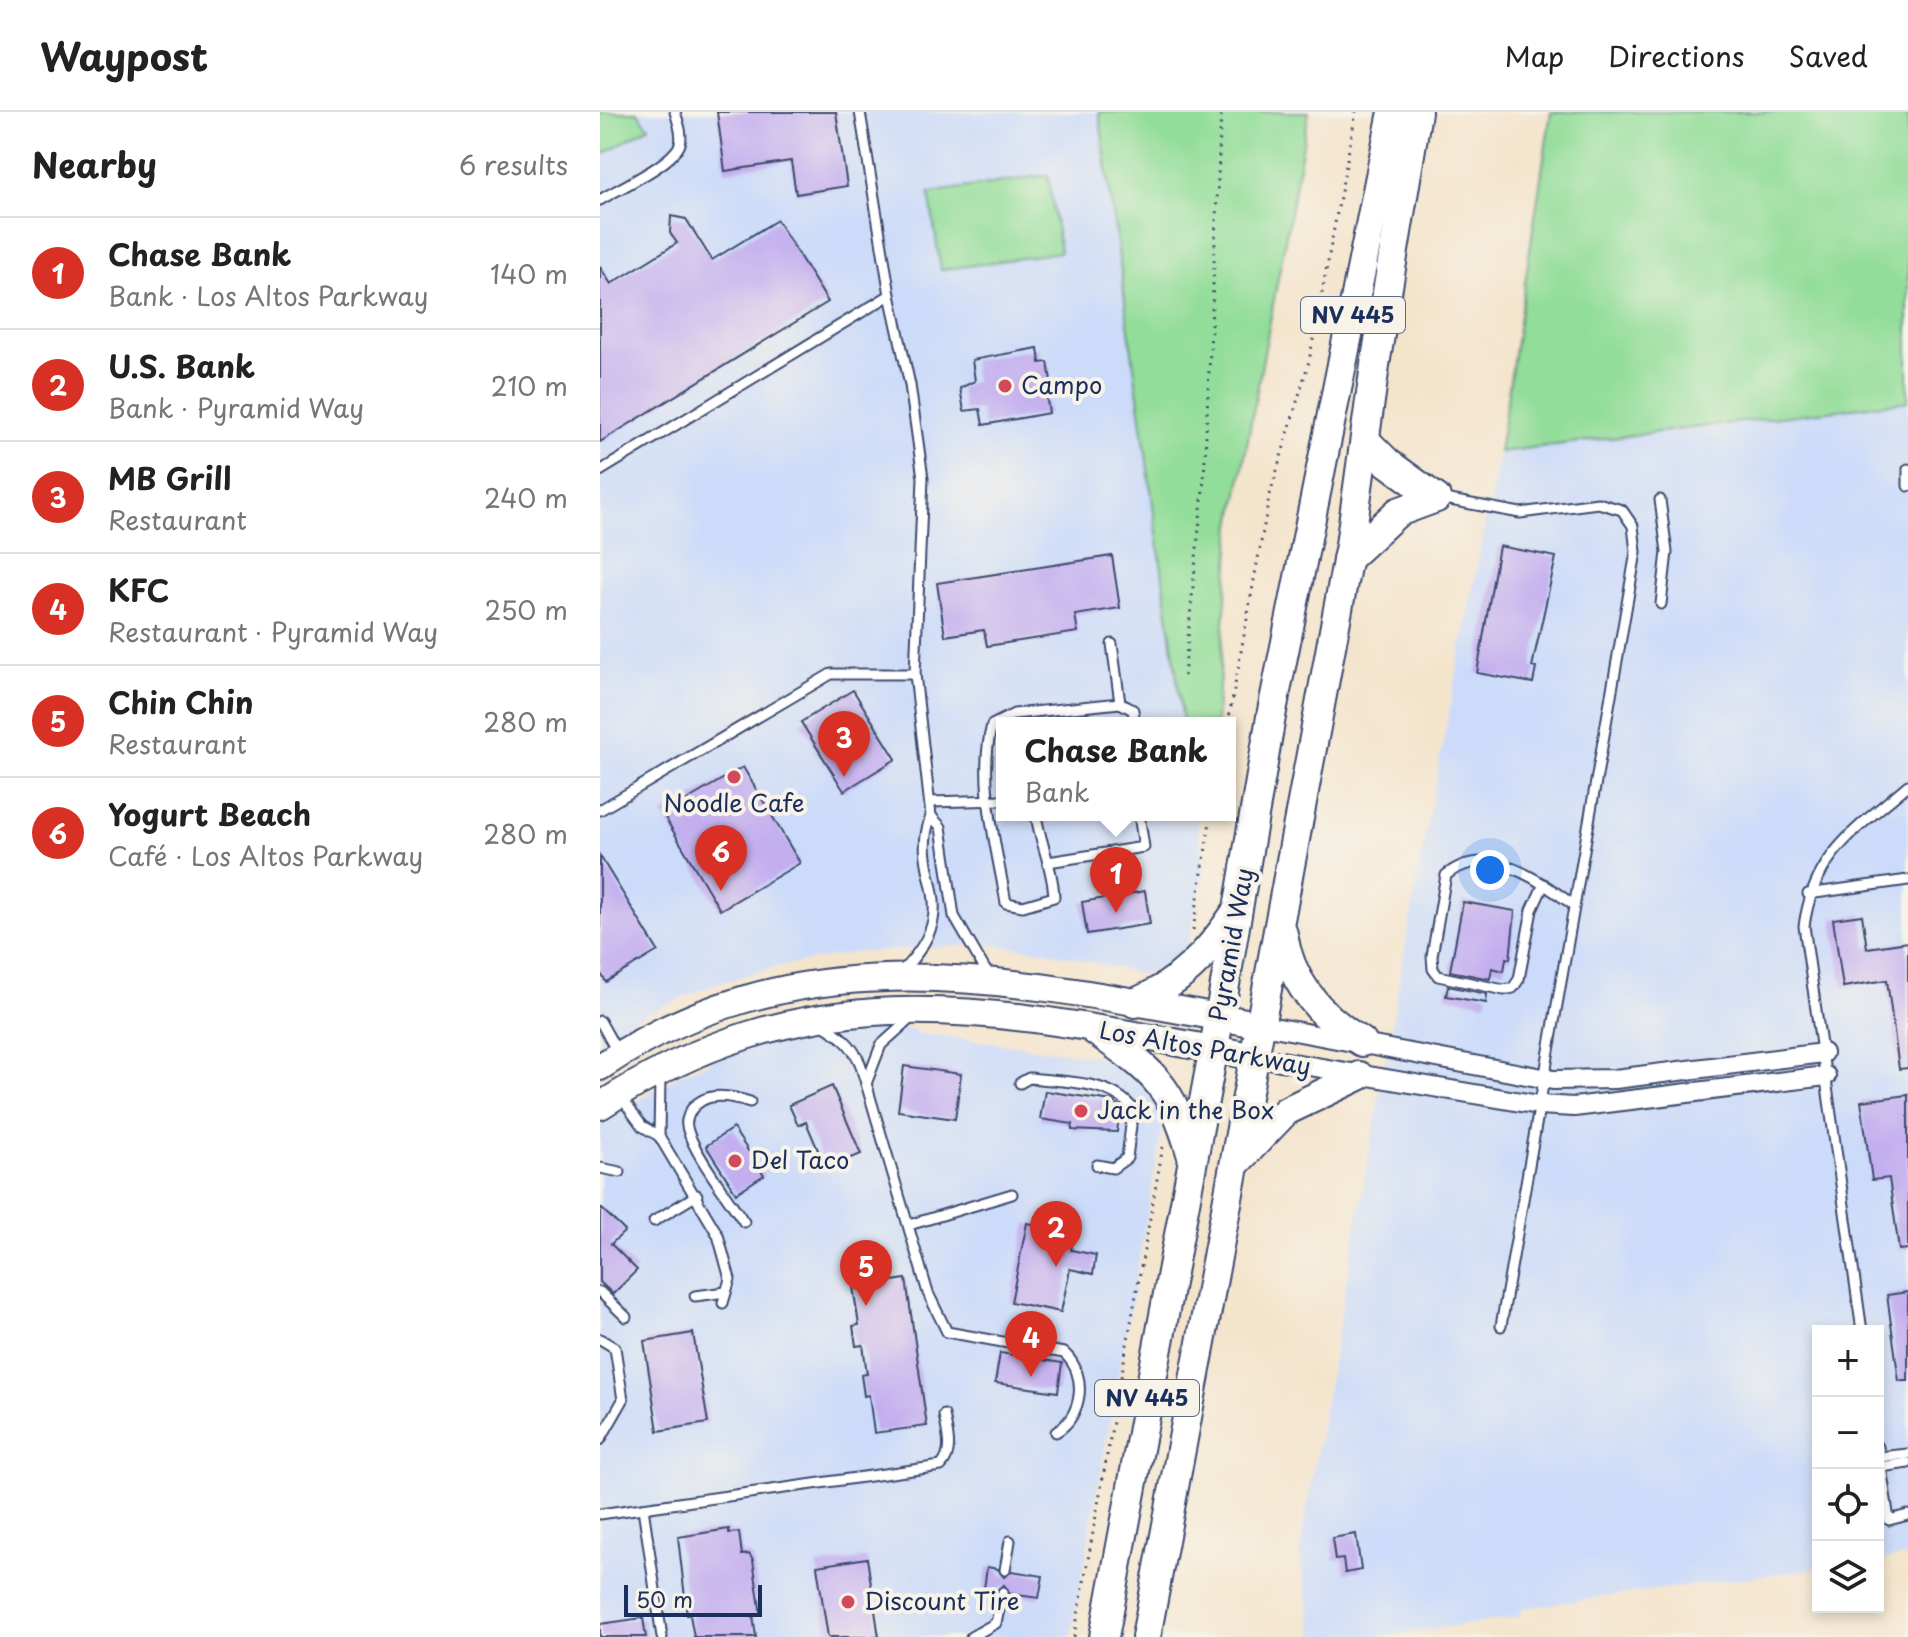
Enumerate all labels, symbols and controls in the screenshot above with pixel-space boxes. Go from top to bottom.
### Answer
text: Waypost [40,27,208,84]
text: Map [1505,34,1564,77]
text: Directions [1608,34,1745,77]
text: Saved [1789,34,1868,77]
text: Nearby [32,138,157,190]
text: 6 results [459,145,568,184]
text: Chase Bank [108,231,291,276]
text: 1 [52,254,64,293]
text: 140 m [490,254,568,293]
text: Bank · Los Altos Parkway [108,276,428,315]
road number: NV 445 [1301,297,1405,333]
text: U.S. Bank [108,343,255,388]
text: 2 [49,366,67,405]
text: 210 m [491,366,568,405]
place label: Campo [1021,366,1102,402]
marker: Campo [996,377,1014,395]
text: Bank · Pyramid Way [108,388,364,427]
text: MB Grill [108,455,231,500]
text: 3 [49,478,67,517]
text: 240 m [484,478,568,517]
text: Restaurant [108,500,247,539]
text: KFC [108,567,169,612]
text: 4 [49,590,67,629]
text: 250 m [484,590,568,629]
text: Restaurant · Pyramid Way [108,612,438,651]
text: Chin Chin [108,679,254,724]
text: 5 [50,702,66,741]
text: 280 m [483,702,568,741]
pin: 3 [818,711,870,777]
popup [996,717,1236,821]
text: Restaurant [108,724,247,763]
text: Chase Bank [1024,727,1208,772]
marker: Noodle Cafe [725,768,743,786]
text: Bank [1024,772,1090,811]
place label: Noodle Cafe [664,784,804,820]
text: Yogurt Beach [108,791,311,836]
text: 6 [49,814,67,853]
text: 280 m [483,814,568,853]
pin: 6 [695,825,747,891]
text: Café · Los Altos Parkway [108,836,423,875]
pin: 1 [1090,847,1142,913]
your location [1470,850,1510,890]
street label: Pyramid Way [1199,865,1261,1024]
street label: Los Altos Parkway [1097,1011,1314,1083]
place label: Jack in the Box [1097,1091,1274,1127]
marker: Jack in the Box [1072,1102,1090,1120]
place label: Del Taco [751,1141,849,1177]
marker: Del Taco [726,1152,744,1170]
pin: 2 [1030,1201,1082,1267]
pin: 5 [840,1240,892,1306]
pin: 4 [1005,1311,1057,1377]
map controls [1812,1325,1884,1613]
button: + [1812,1325,1884,1397]
road number: NV 445 [1095,1380,1199,1416]
button: − [1812,1397,1884,1469]
button: locate [1812,1469,1884,1541]
button: layers [1812,1541,1884,1613]
scale bar [624,1581,762,1617]
text: 50 m [636,1582,693,1615]
place label: Discount Tire [864,1582,1019,1618]
marker: Discount Tire [839,1593,857,1611]

